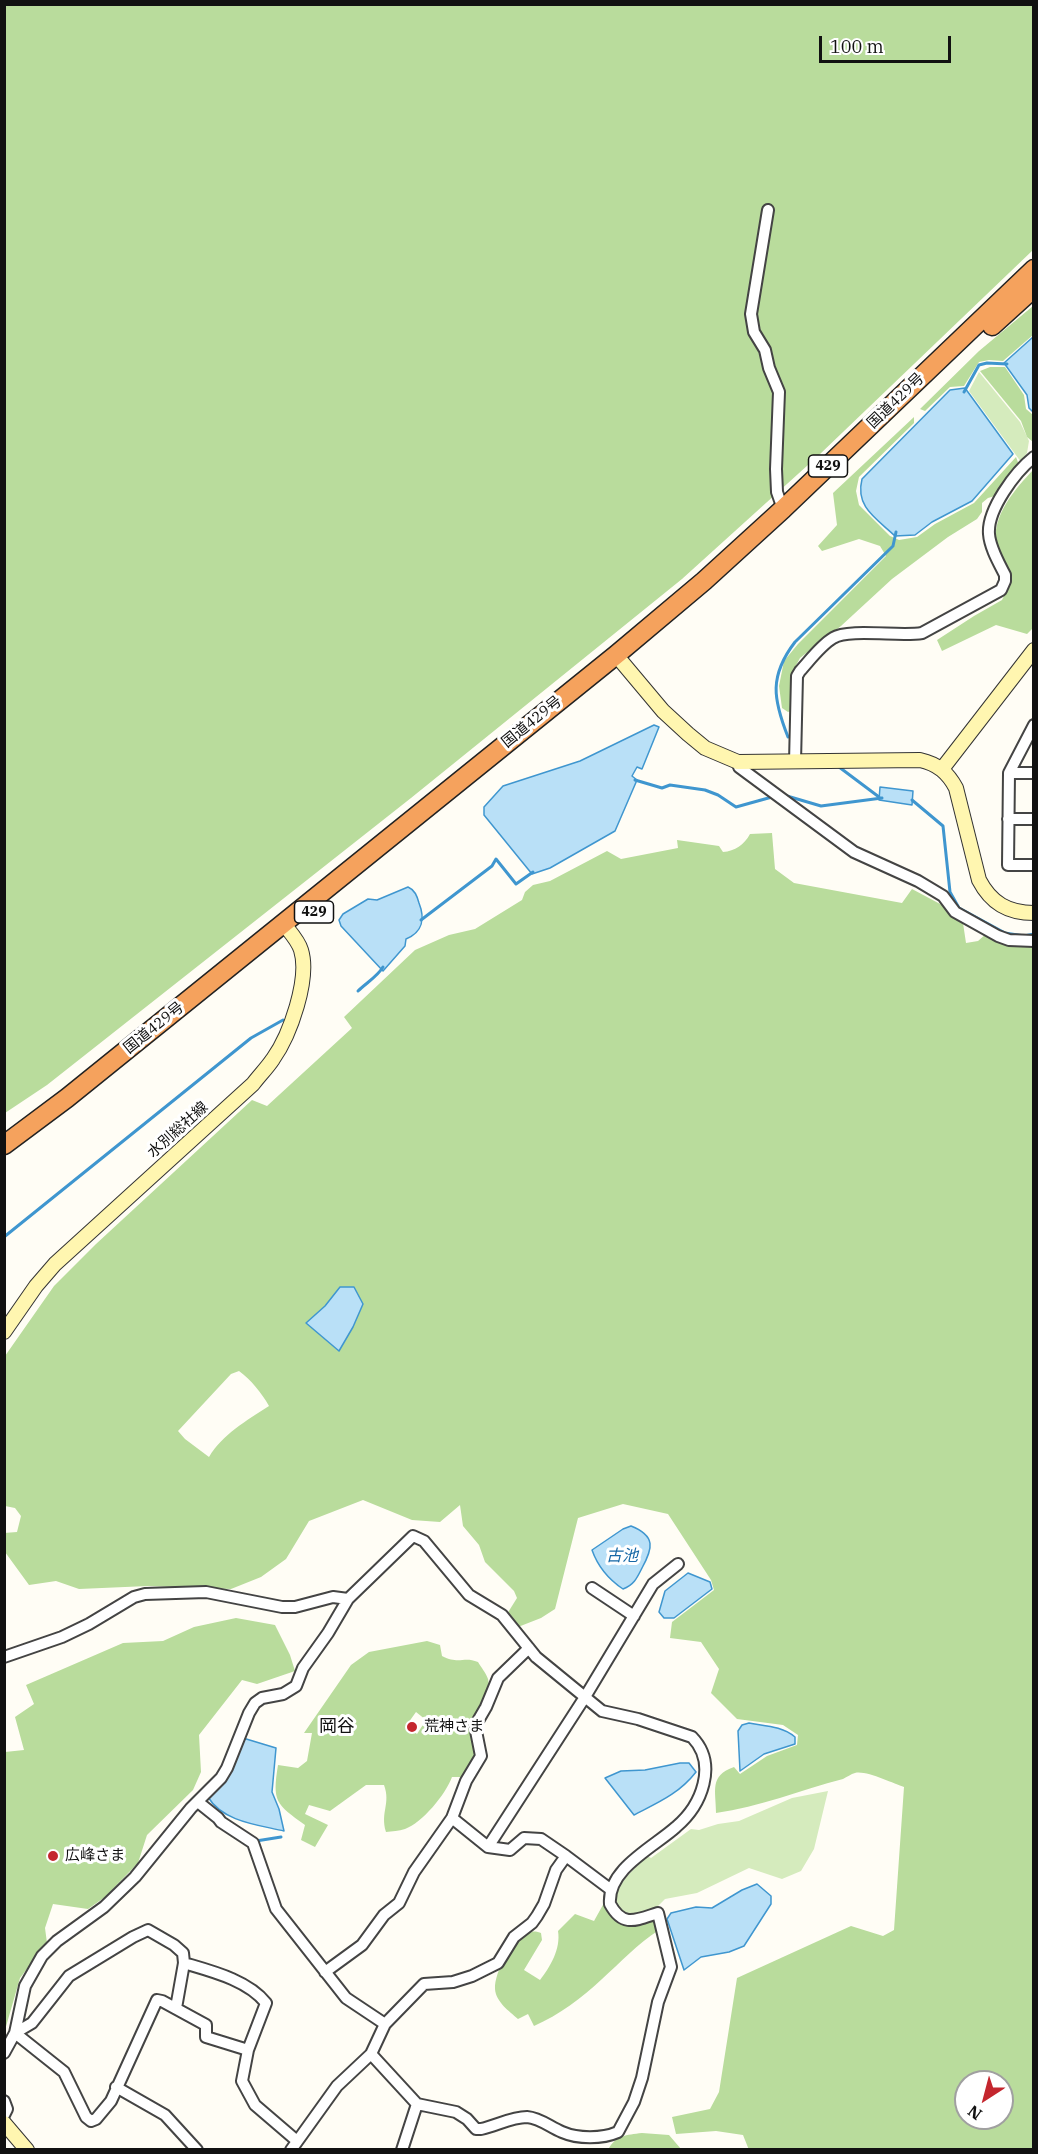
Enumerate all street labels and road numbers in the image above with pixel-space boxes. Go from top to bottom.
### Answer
street label: 国道429号 [864,370,928,432]
road number: 429 [808,455,848,477]
street label: 国道429号 [498,692,566,752]
road number: 429 [294,901,334,923]
street label: 国道429号 [120,998,188,1058]
street label: 水別総社線 [144,1098,212,1162]

